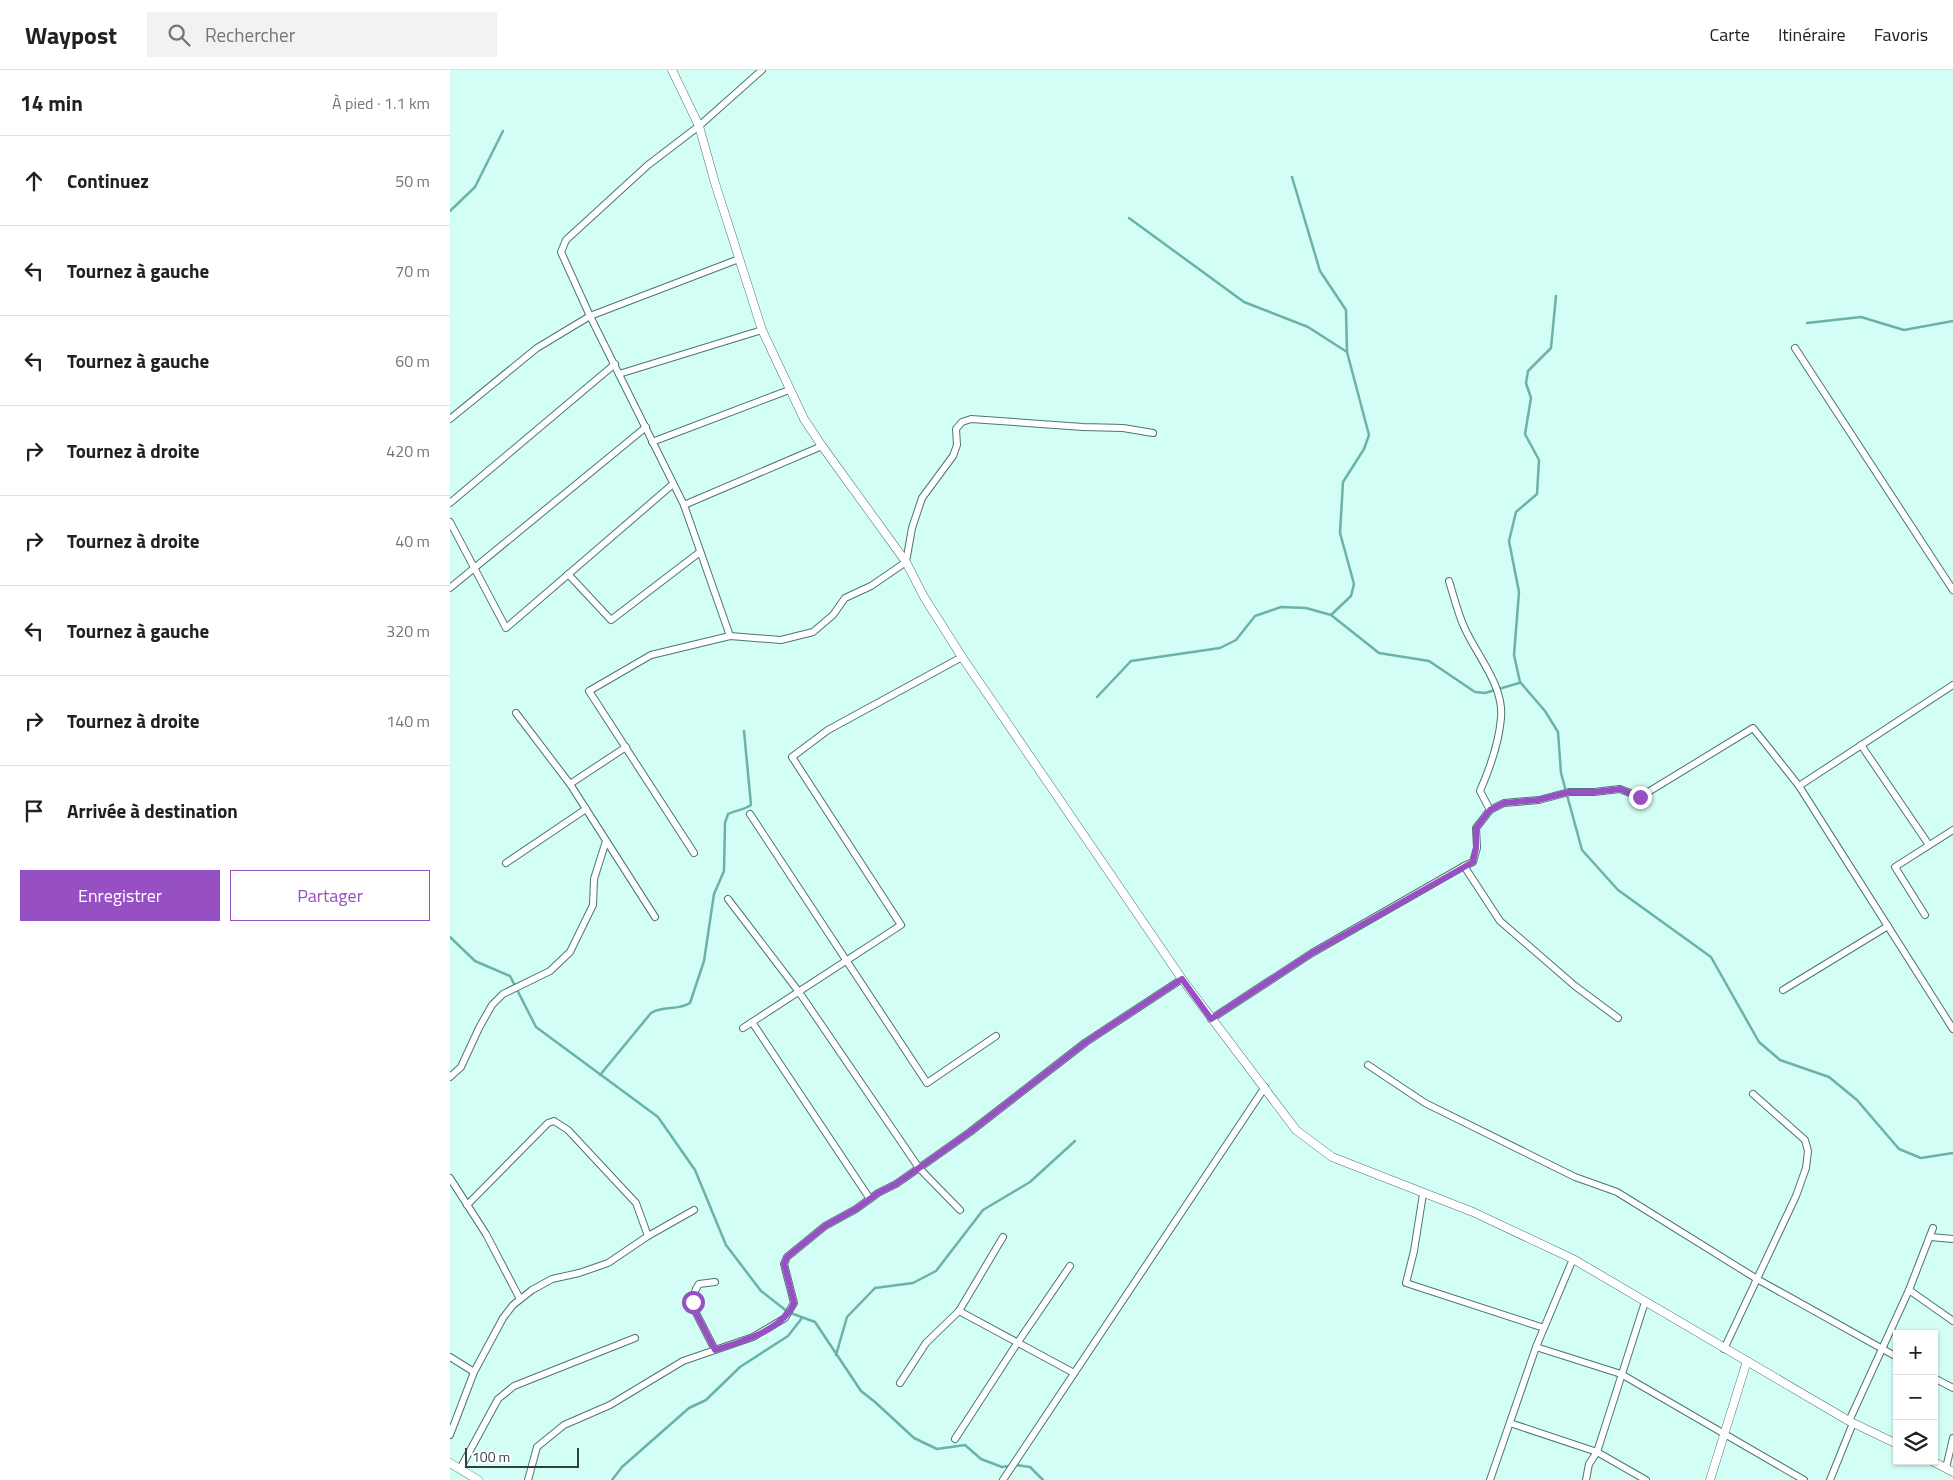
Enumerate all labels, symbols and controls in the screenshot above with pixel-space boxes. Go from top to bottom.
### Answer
search box [147,12,497,57]
text: Waypost [25,17,117,53]
text: Rechercher [205,20,295,49]
icon: search [165,21,193,49]
text: Carte [1709,21,1750,48]
text: Itinéraire [1778,21,1846,48]
text: Favoris [1874,21,1928,48]
text: 14 min [20,87,83,119]
text: À pied · 1.1 km [332,91,430,115]
text: Continuez [67,166,149,195]
icon: ahead [20,167,48,195]
text: 50 m [395,169,430,193]
text: Tournez à gauche [67,256,209,285]
icon: left [20,257,48,285]
text: 70 m [395,259,430,283]
text: Tournez à gauche [67,346,209,375]
icon: left [20,347,48,375]
text: 60 m [395,349,430,373]
text: Tournez à droite [67,436,199,465]
icon: right [20,437,48,465]
text: 420 m [386,439,430,463]
text: Tournez à droite [67,526,199,555]
icon: right [20,527,48,555]
text: 40 m [395,529,430,553]
text: Tournez à gauche [67,616,209,645]
icon: left [20,617,48,645]
text: 320 m [386,619,430,643]
text: Tournez à droite [67,706,199,735]
icon: right [20,707,48,735]
text: 140 m [386,709,430,733]
route end [1629,786,1652,809]
text: Arrivée à destination [67,796,238,825]
icon: arrive [20,797,48,825]
button: Enregistrer [20,870,220,921]
button: Partager [230,870,430,921]
route start [682,1291,705,1314]
map controls [1893,1330,1938,1465]
button: + [1893,1330,1938,1375]
button: − [1893,1375,1938,1420]
button: layers [1893,1420,1938,1465]
scale bar [465,1445,579,1468]
text: 100 m [472,1446,510,1467]

